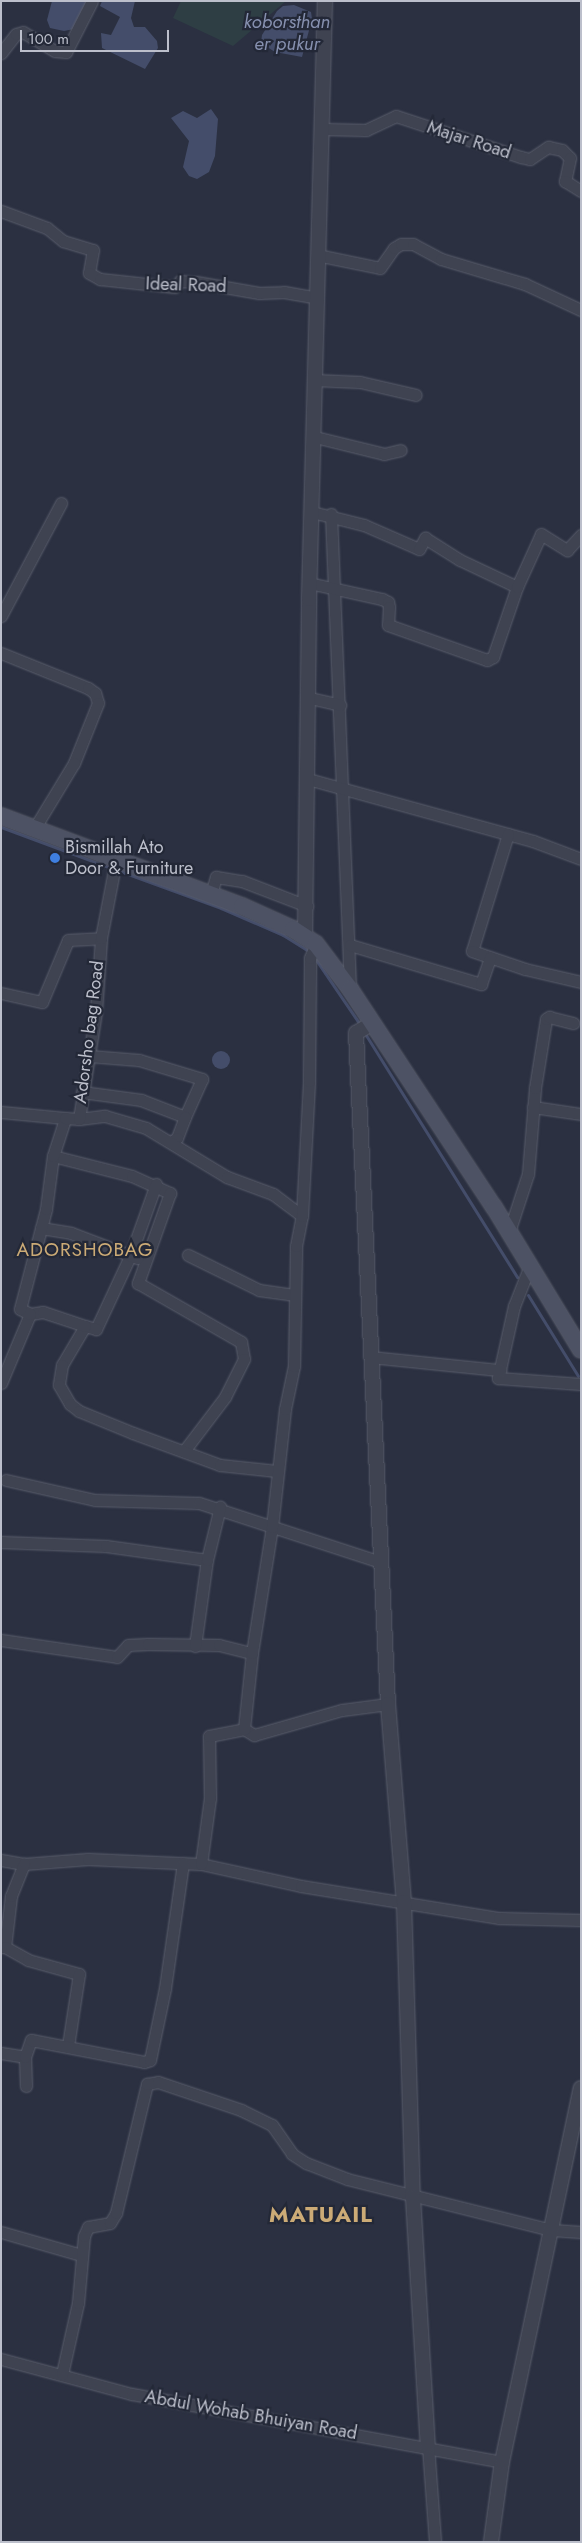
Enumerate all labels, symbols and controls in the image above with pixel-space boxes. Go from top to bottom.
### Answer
water label: koborsthan er pukur [244,11,330,55]
scale bar [22,20,171,52]
text: 100 m [28,28,69,50]
street label: Majar Road [424,116,514,164]
street label: Ideal Road [145,273,227,297]
place label: Bismillah Ato Door & Furniture [65,837,193,880]
marker: Bismillah Ato Door & Furniture [49,852,61,864]
street label: Adorsho bag Road [70,959,108,1105]
district label: ADORSHOBAG [15,1239,155,1261]
district label: MATUAIL [268,2202,374,2228]
street label: Abdul Wohab Bhuiyan Road [143,2386,359,2444]

